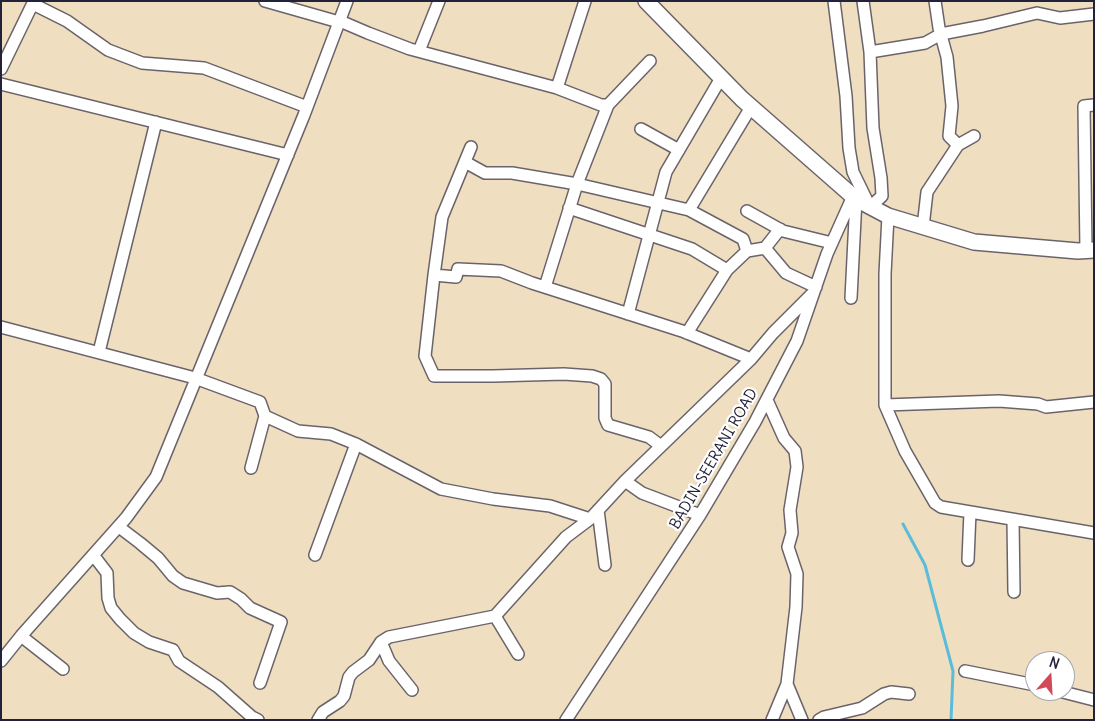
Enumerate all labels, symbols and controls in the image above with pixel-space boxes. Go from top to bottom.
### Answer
street label: BADIN-SEERANI ROAD [666,385,762,533]
north arrow [1025,651,1075,701]
text: N [1047,653,1062,673]

